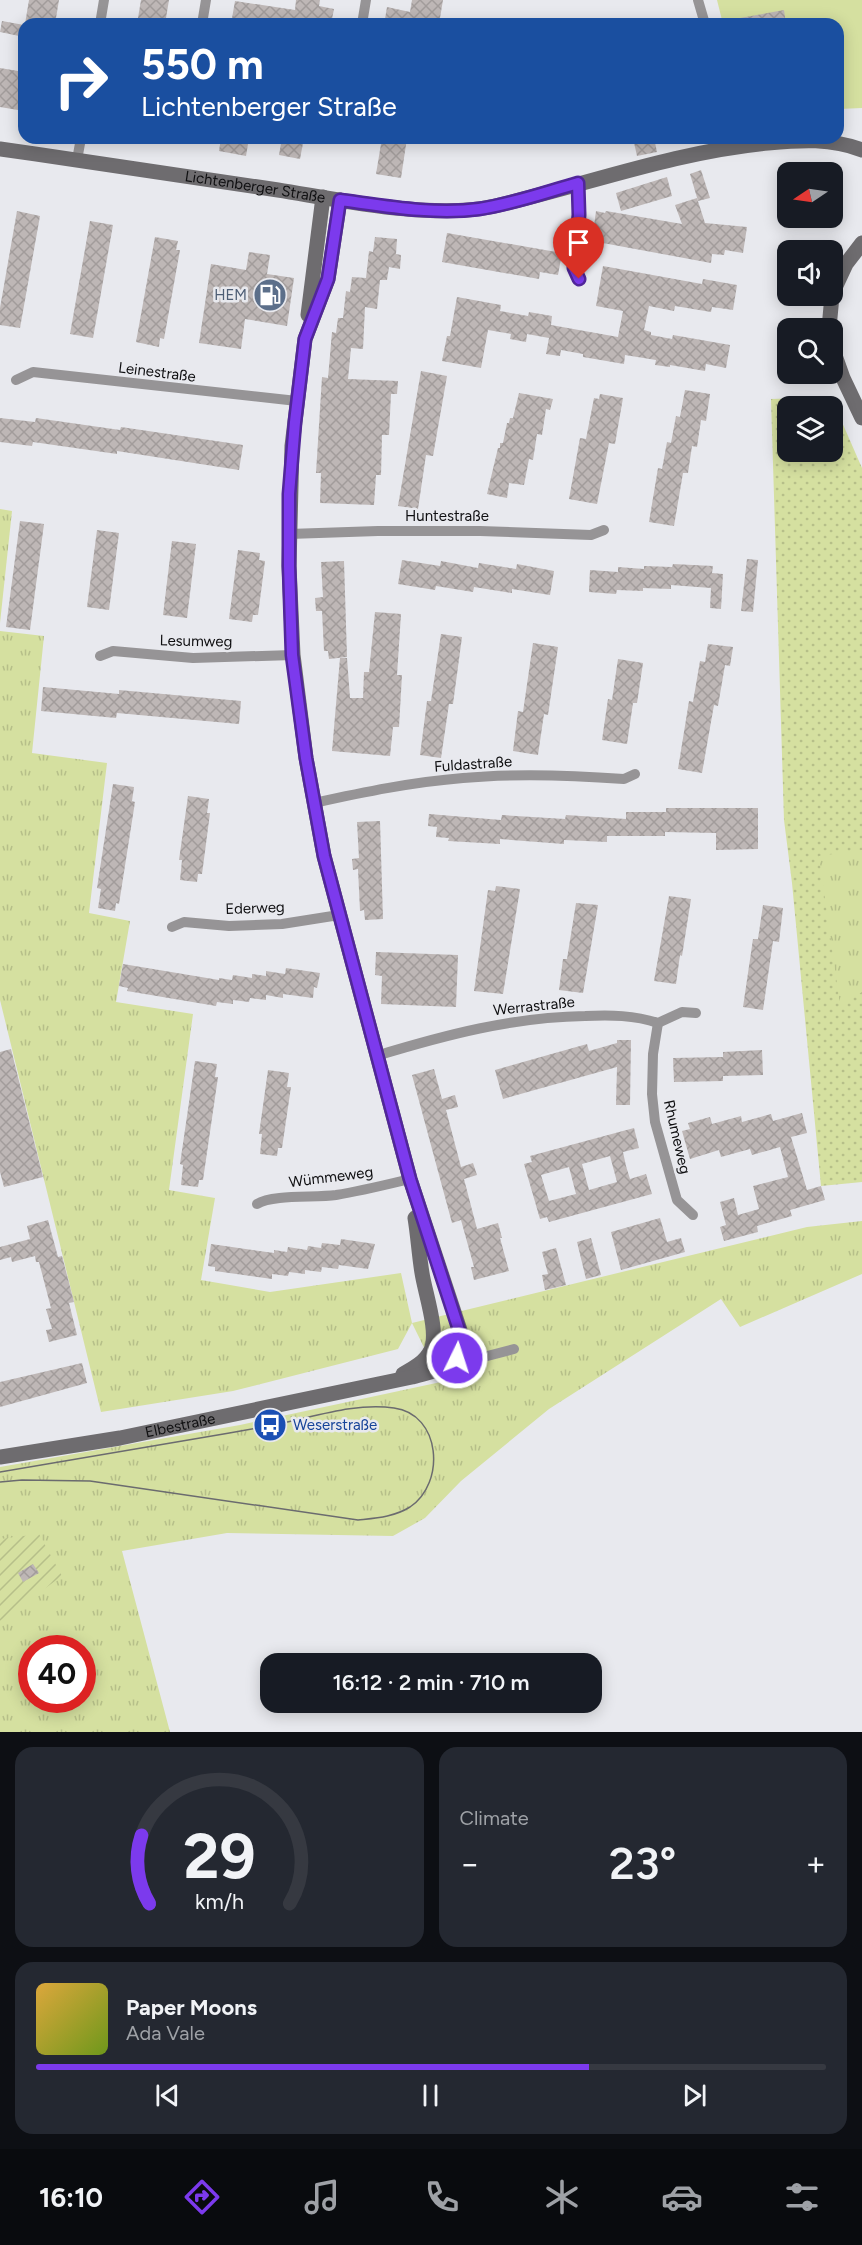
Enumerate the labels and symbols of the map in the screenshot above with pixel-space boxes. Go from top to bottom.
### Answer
north arrow [777,162,843,228]
street label: Lichtenberger Straße [184,167,327,207]
pin [553,217,604,279]
fuel station icon: HEM [252,277,288,313]
place label: HEM [214,286,247,304]
street label: Leinestraße [117,358,197,386]
street label: Huntestraße [405,507,489,525]
street label: Lesumweg [160,631,232,651]
street label: Fuldastraße [433,752,513,776]
street label: Ederweg [225,898,285,918]
street label: Werrastraße [492,993,576,1019]
street label: Rhumeweg [660,1098,694,1176]
street label: Wümmeweg [288,1163,374,1191]
position arrow [425,1326,489,1390]
bus stop icon: Weserstraße [252,1407,288,1443]
street label: Elbestraße [143,1409,217,1442]
place label: Weserstraße [293,1416,377,1434]
speed limit sign: 40 [18,1635,96,1713]

